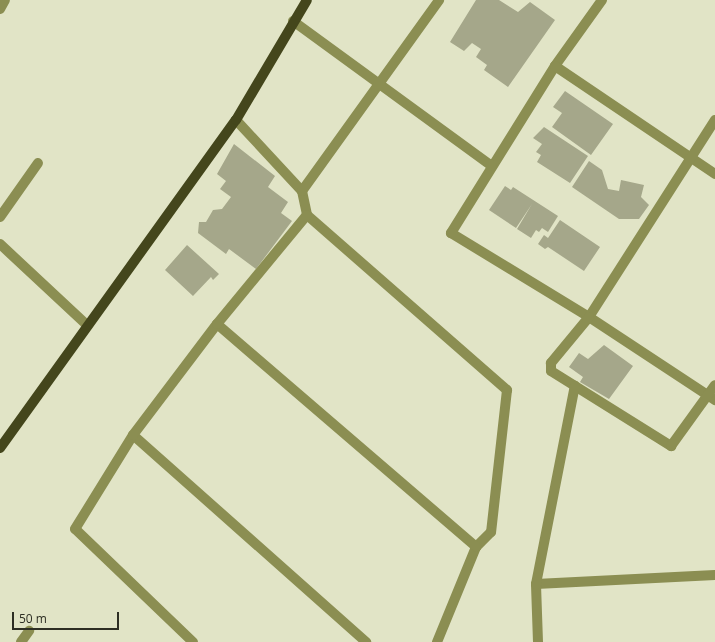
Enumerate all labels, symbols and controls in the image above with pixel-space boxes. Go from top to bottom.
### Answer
scale bar [14,604,121,630]
text: 50 m [19,610,47,627]

